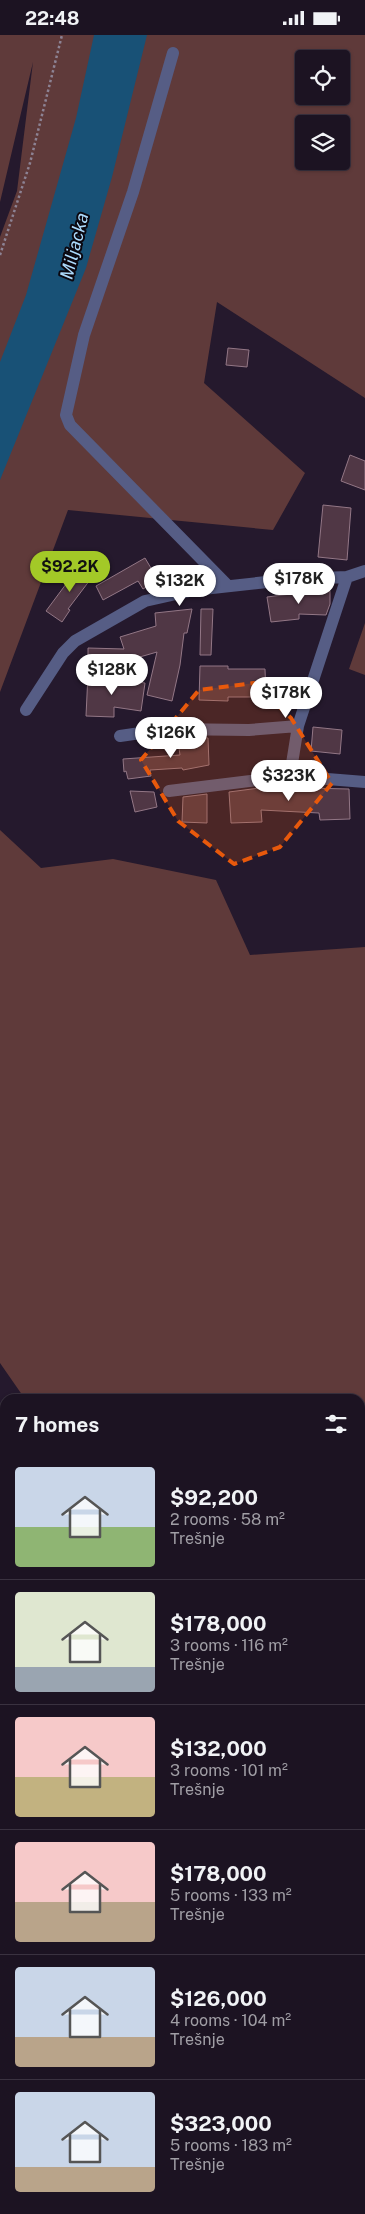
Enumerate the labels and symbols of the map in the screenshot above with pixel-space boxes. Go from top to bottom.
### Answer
water label: Miljacka [56,211,92,281]
pin: $92.2K [29,551,111,593]
pin: $178K [264,563,334,605]
pin: $132K [145,565,215,607]
pin: $128K [77,653,147,696]
pin: $178K [251,677,321,719]
pin: $126K [136,717,206,759]
pin: $323K [254,759,324,802]

